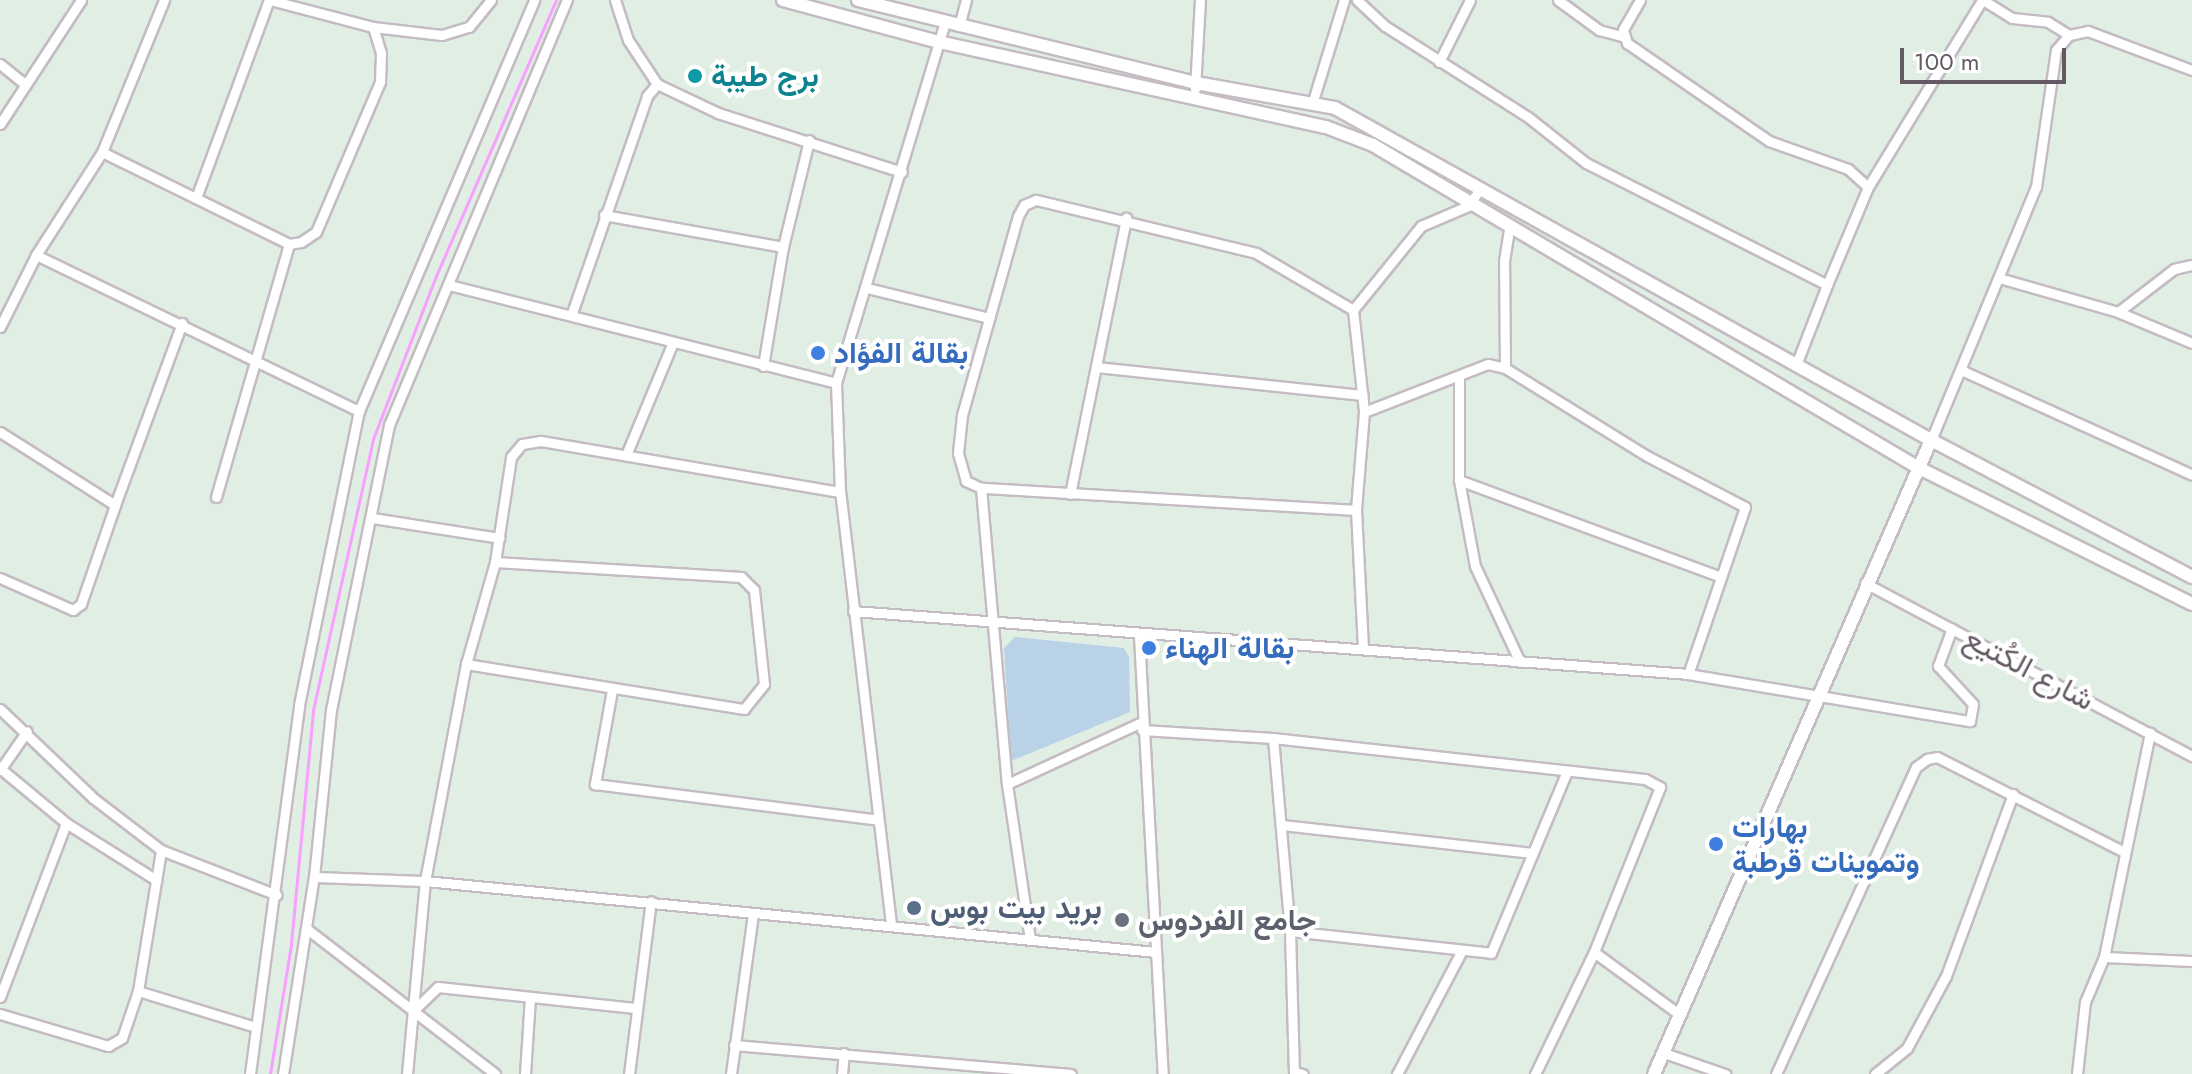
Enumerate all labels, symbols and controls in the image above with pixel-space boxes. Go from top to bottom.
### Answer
scale bar [1904,32,2070,82]
text: 100 m [1914,44,1980,79]
place label: برج طيبة [711,58,819,94]
marker: برج طيبة [686,67,704,85]
place label: بقالة الفؤاد [834,335,968,371]
marker: بقالة الفؤاد [809,344,827,362]
street label: شارع الكُتيع [1958,620,2100,718]
place label: بقالة الهناء [1165,630,1294,666]
marker: بقالة الهناء [1140,639,1158,657]
place label: بهارات وتموينات قرطبة [1732,809,1920,880]
marker: بهارات وتموينات قرطبة [1707,835,1725,853]
place label: بريد بيت بوس [930,890,1102,926]
marker: بريد بيت بوس [905,899,923,917]
place label: جامع الفردوس [1138,902,1316,938]
marker: جامع الفردوس [1113,911,1131,929]

